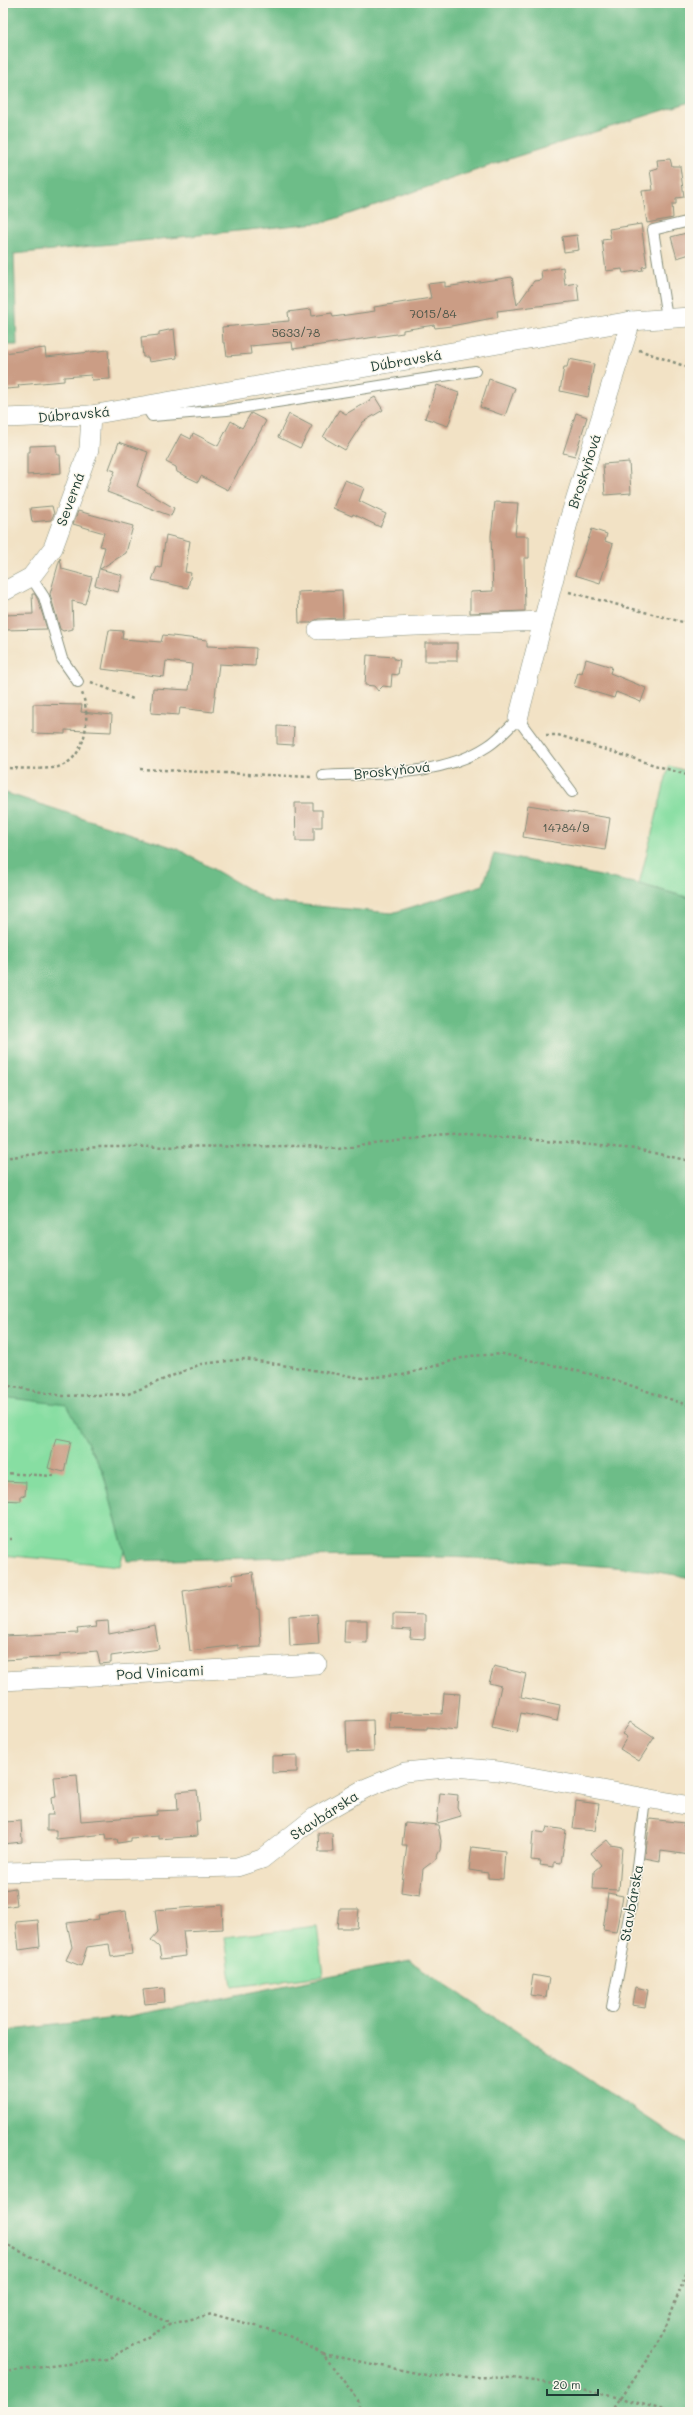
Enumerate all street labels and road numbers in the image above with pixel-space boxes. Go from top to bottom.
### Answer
street label: Dúbravská [369,344,443,376]
street label: Dúbravská [37,401,111,427]
street label: Broskyňová [563,431,605,511]
street label: Severná [51,469,89,529]
street label: Broskyňová [353,757,431,783]
street label: Pod Vinicami [116,1660,204,1684]
street label: Stavbárska [286,1786,362,1844]
street label: Stavbárska [615,1863,647,1943]

